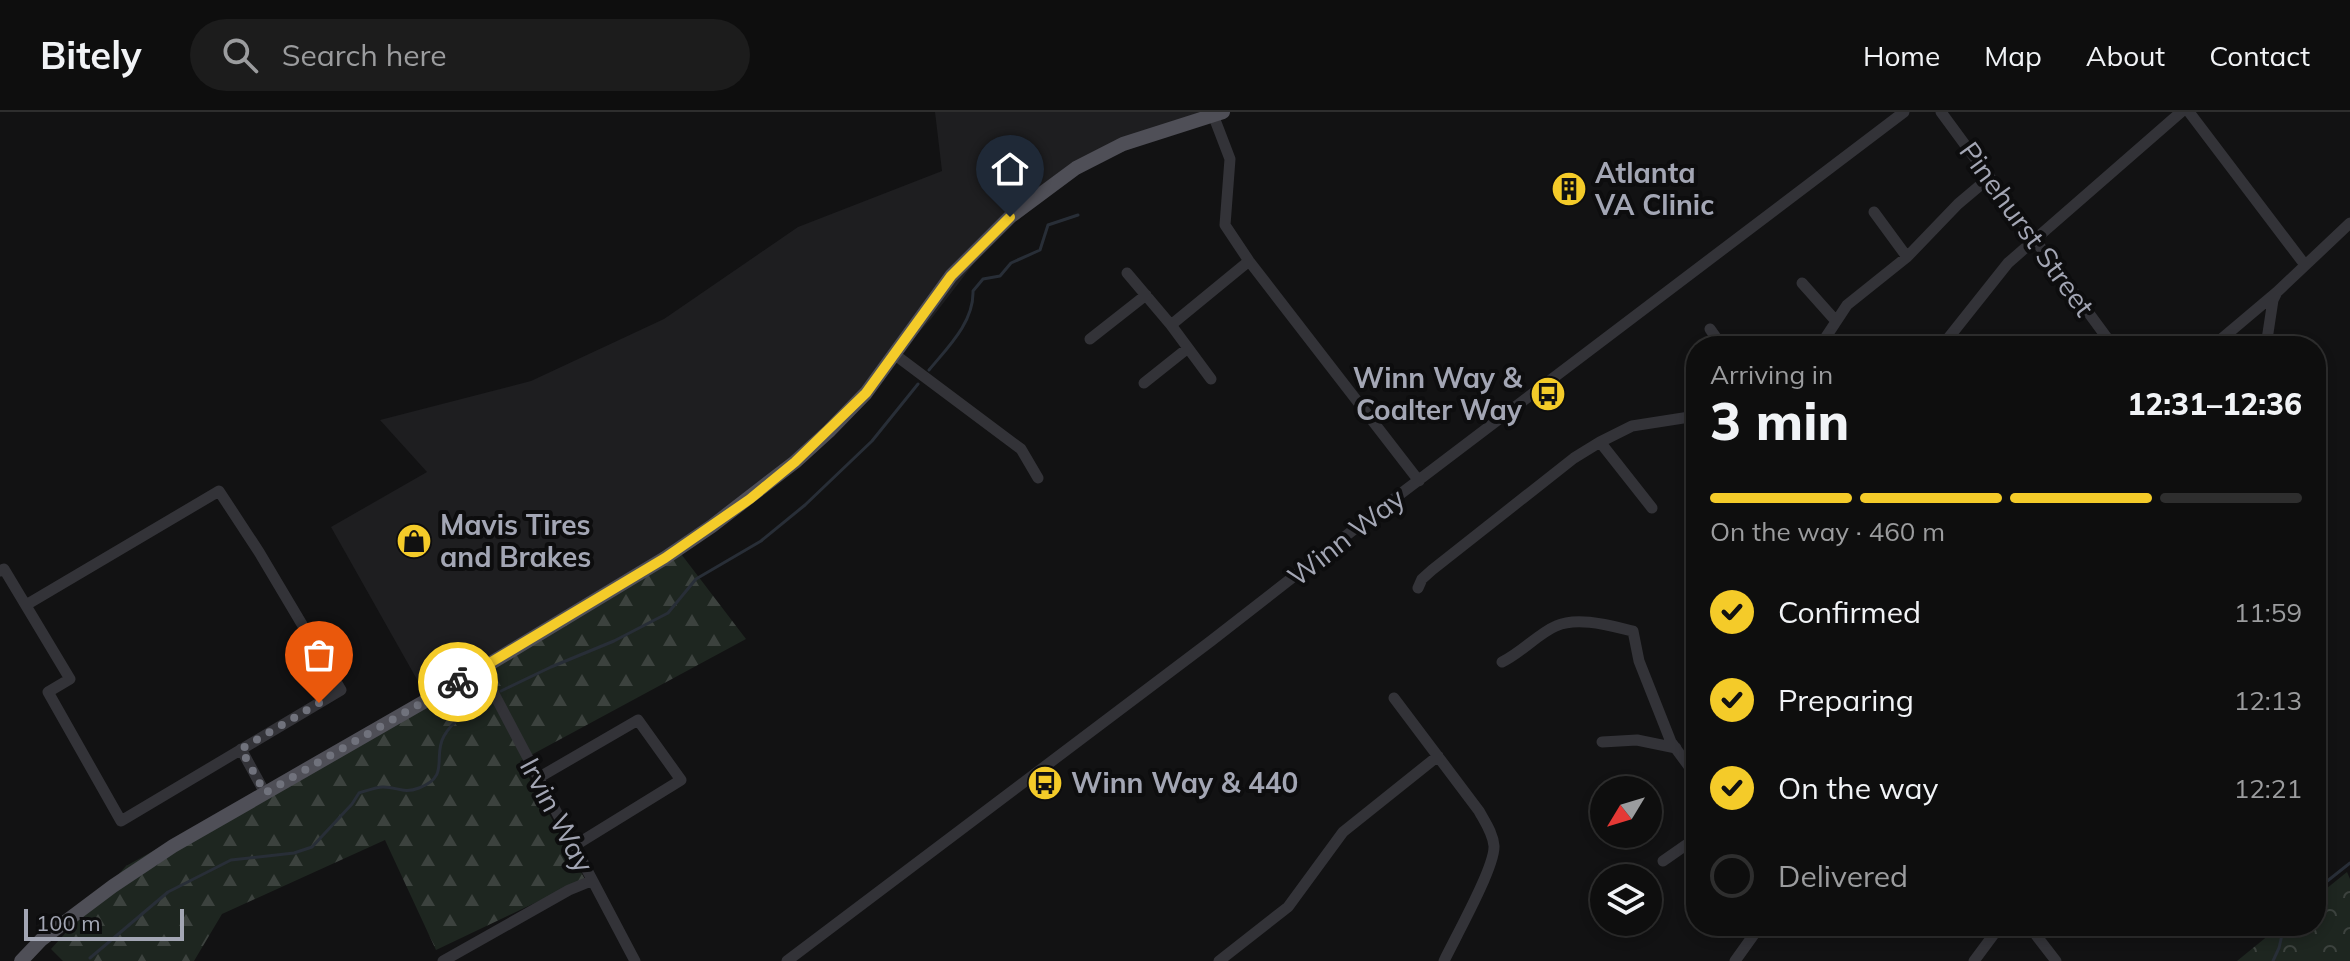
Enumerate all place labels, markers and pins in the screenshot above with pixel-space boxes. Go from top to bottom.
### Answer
pin [976,135,1044,217]
place label: Atlanta VA Clinic [1594,155,1714,222]
building icon: Atlanta VA Clinic [1550,170,1588,208]
place label: Winn Way & Coalter Way [1353,360,1523,427]
bus stop icon: Winn Way & Coalter Way [1529,375,1567,413]
place label: Mavis Tires and Brakes [440,507,591,574]
shop icon: Mavis Tires and Brakes [395,522,433,560]
pin [285,621,353,703]
bus stop icon: Winn Way & 440 [1026,764,1064,802]
place label: Winn Way & 440 [1071,765,1298,800]

